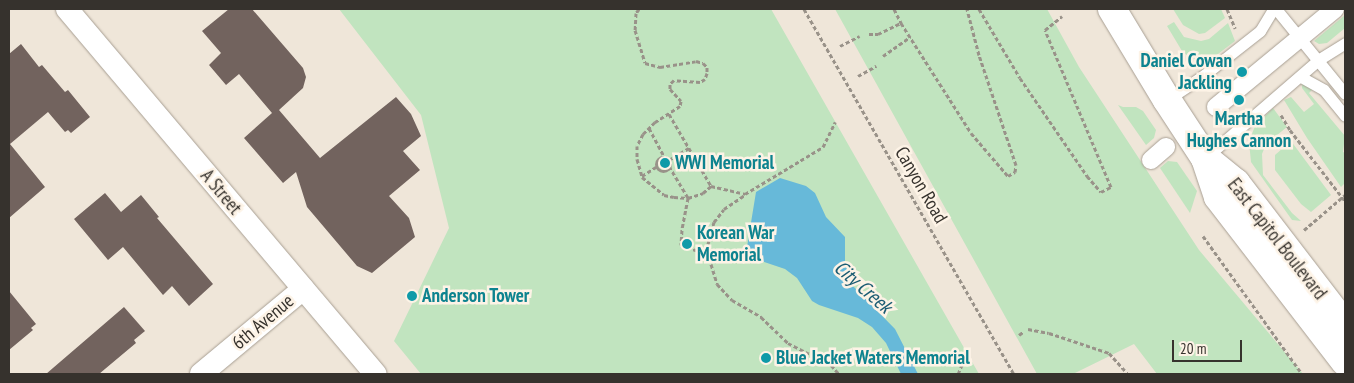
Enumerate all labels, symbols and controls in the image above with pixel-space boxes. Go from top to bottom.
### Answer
place label: Daniel Cowan Jackling [1140,50,1232,94]
marker: Daniel Cowan Jackling [1236,66,1248,78]
marker: Martha Hughes Cannon [1233,94,1245,106]
place label: Martha Hughes Cannon [1187,108,1291,152]
street label: Canyon Road [890,143,952,227]
place label: WWI Memorial [675,152,774,174]
marker: WWI Memorial [659,157,671,169]
street label: A Street [195,165,247,219]
street label: East Capitol Boulevard [1223,174,1331,304]
place label: Korean War Memorial [697,222,775,266]
marker: Korean War Memorial [681,238,693,250]
water label: City Creek [829,255,897,319]
place label: Anderson Tower [422,285,530,307]
street label: 6th Avenue [227,289,299,355]
marker: Anderson Tower [406,290,418,302]
scale bar [1174,330,1244,362]
text: 20 m [1180,339,1206,358]
place label: Blue Jacket Waters Memorial [776,347,970,369]
marker: Blue Jacket Waters Memorial [760,352,772,364]

